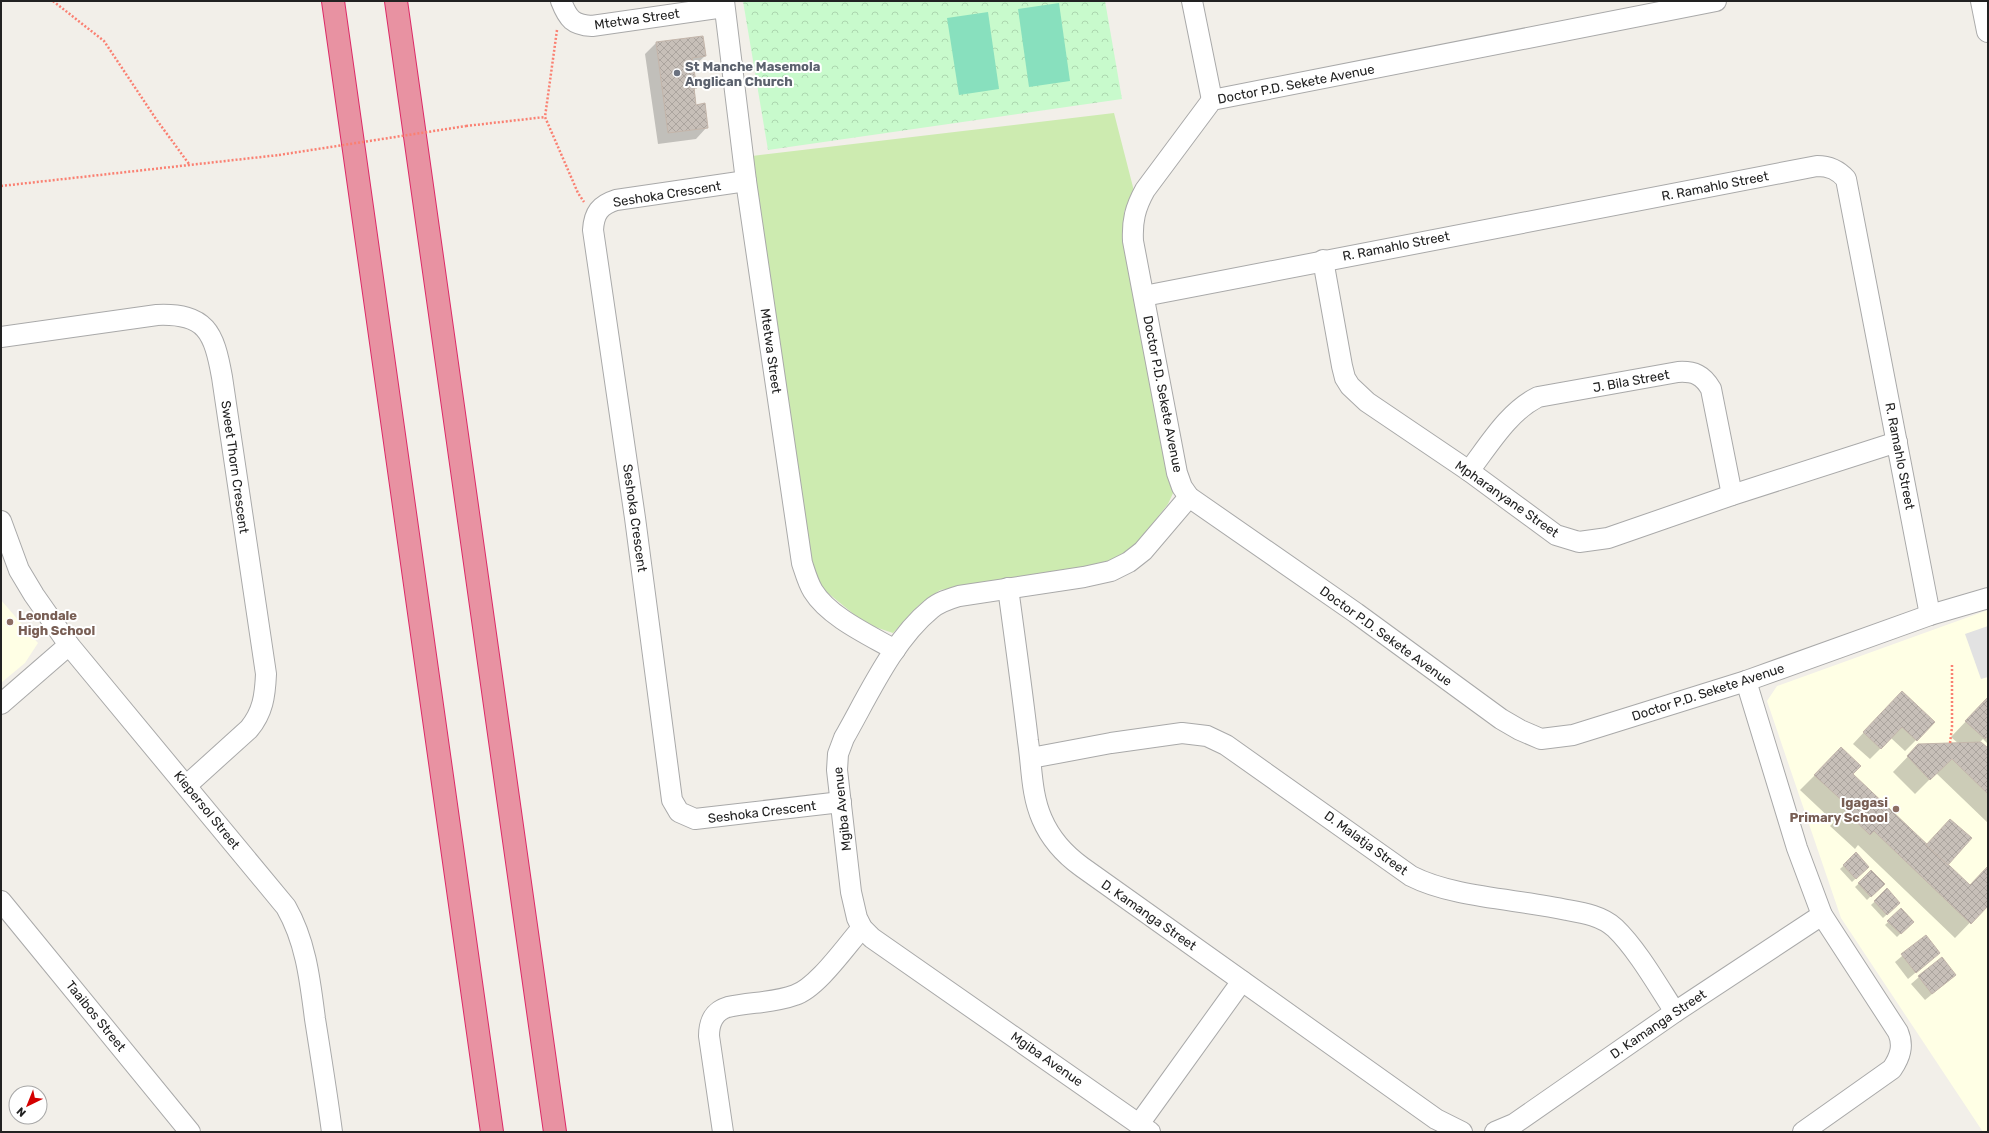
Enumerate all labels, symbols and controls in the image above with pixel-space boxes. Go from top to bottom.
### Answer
street label: Mtetwa Street [593,6,681,32]
place label: St Manche Masemola Anglican Church [685,59,820,89]
street label: Doctor P.D. Sekete Avenue [1216,61,1376,107]
marker: St Manche Masemola Anglican Church [672,68,682,78]
street label: R. Ramahlo Street [1660,168,1770,204]
street label: Seshoka Crescent [612,178,722,210]
street label: R. Ramahlo Street [1341,228,1451,264]
street label: Mtetwa Street [758,307,784,395]
street label: Doctor P.D. Sekete Avenue [1140,314,1186,474]
street label: J. Bila Street [1592,367,1670,395]
street label: Sweet Thorn Crescent [218,400,252,534]
street label: R. Ramahlo Street [1882,401,1918,511]
street label: Mpharanyane Street [1452,458,1562,540]
street label: Seshoka Crescent [620,463,650,573]
street label: Doctor P.D. Sekete Avenue [1317,583,1455,689]
place label: Leondale High School [18,608,95,638]
marker: Leondale High School [5,617,15,627]
street label: Doctor P.D. Sekete Avenue [1630,660,1786,724]
street label: Mgiba Avenue [830,766,855,852]
street label: Kiepersol Street [171,768,243,852]
place label: Igagasi Primary School [1790,795,1888,825]
street label: Seshoka Crescent [707,798,817,826]
marker: Igagasi Primary School [1891,804,1901,814]
street label: D. Malatja Street [1321,808,1411,878]
street label: D. Kamanga Street [1098,877,1199,954]
street label: Taaibos Street [63,978,129,1054]
street label: D. Kamanga Street [1607,986,1709,1062]
street label: Mgiba Avenue [1008,1029,1086,1090]
north arrow [8,1085,48,1125]
text: N [14,1104,29,1119]

